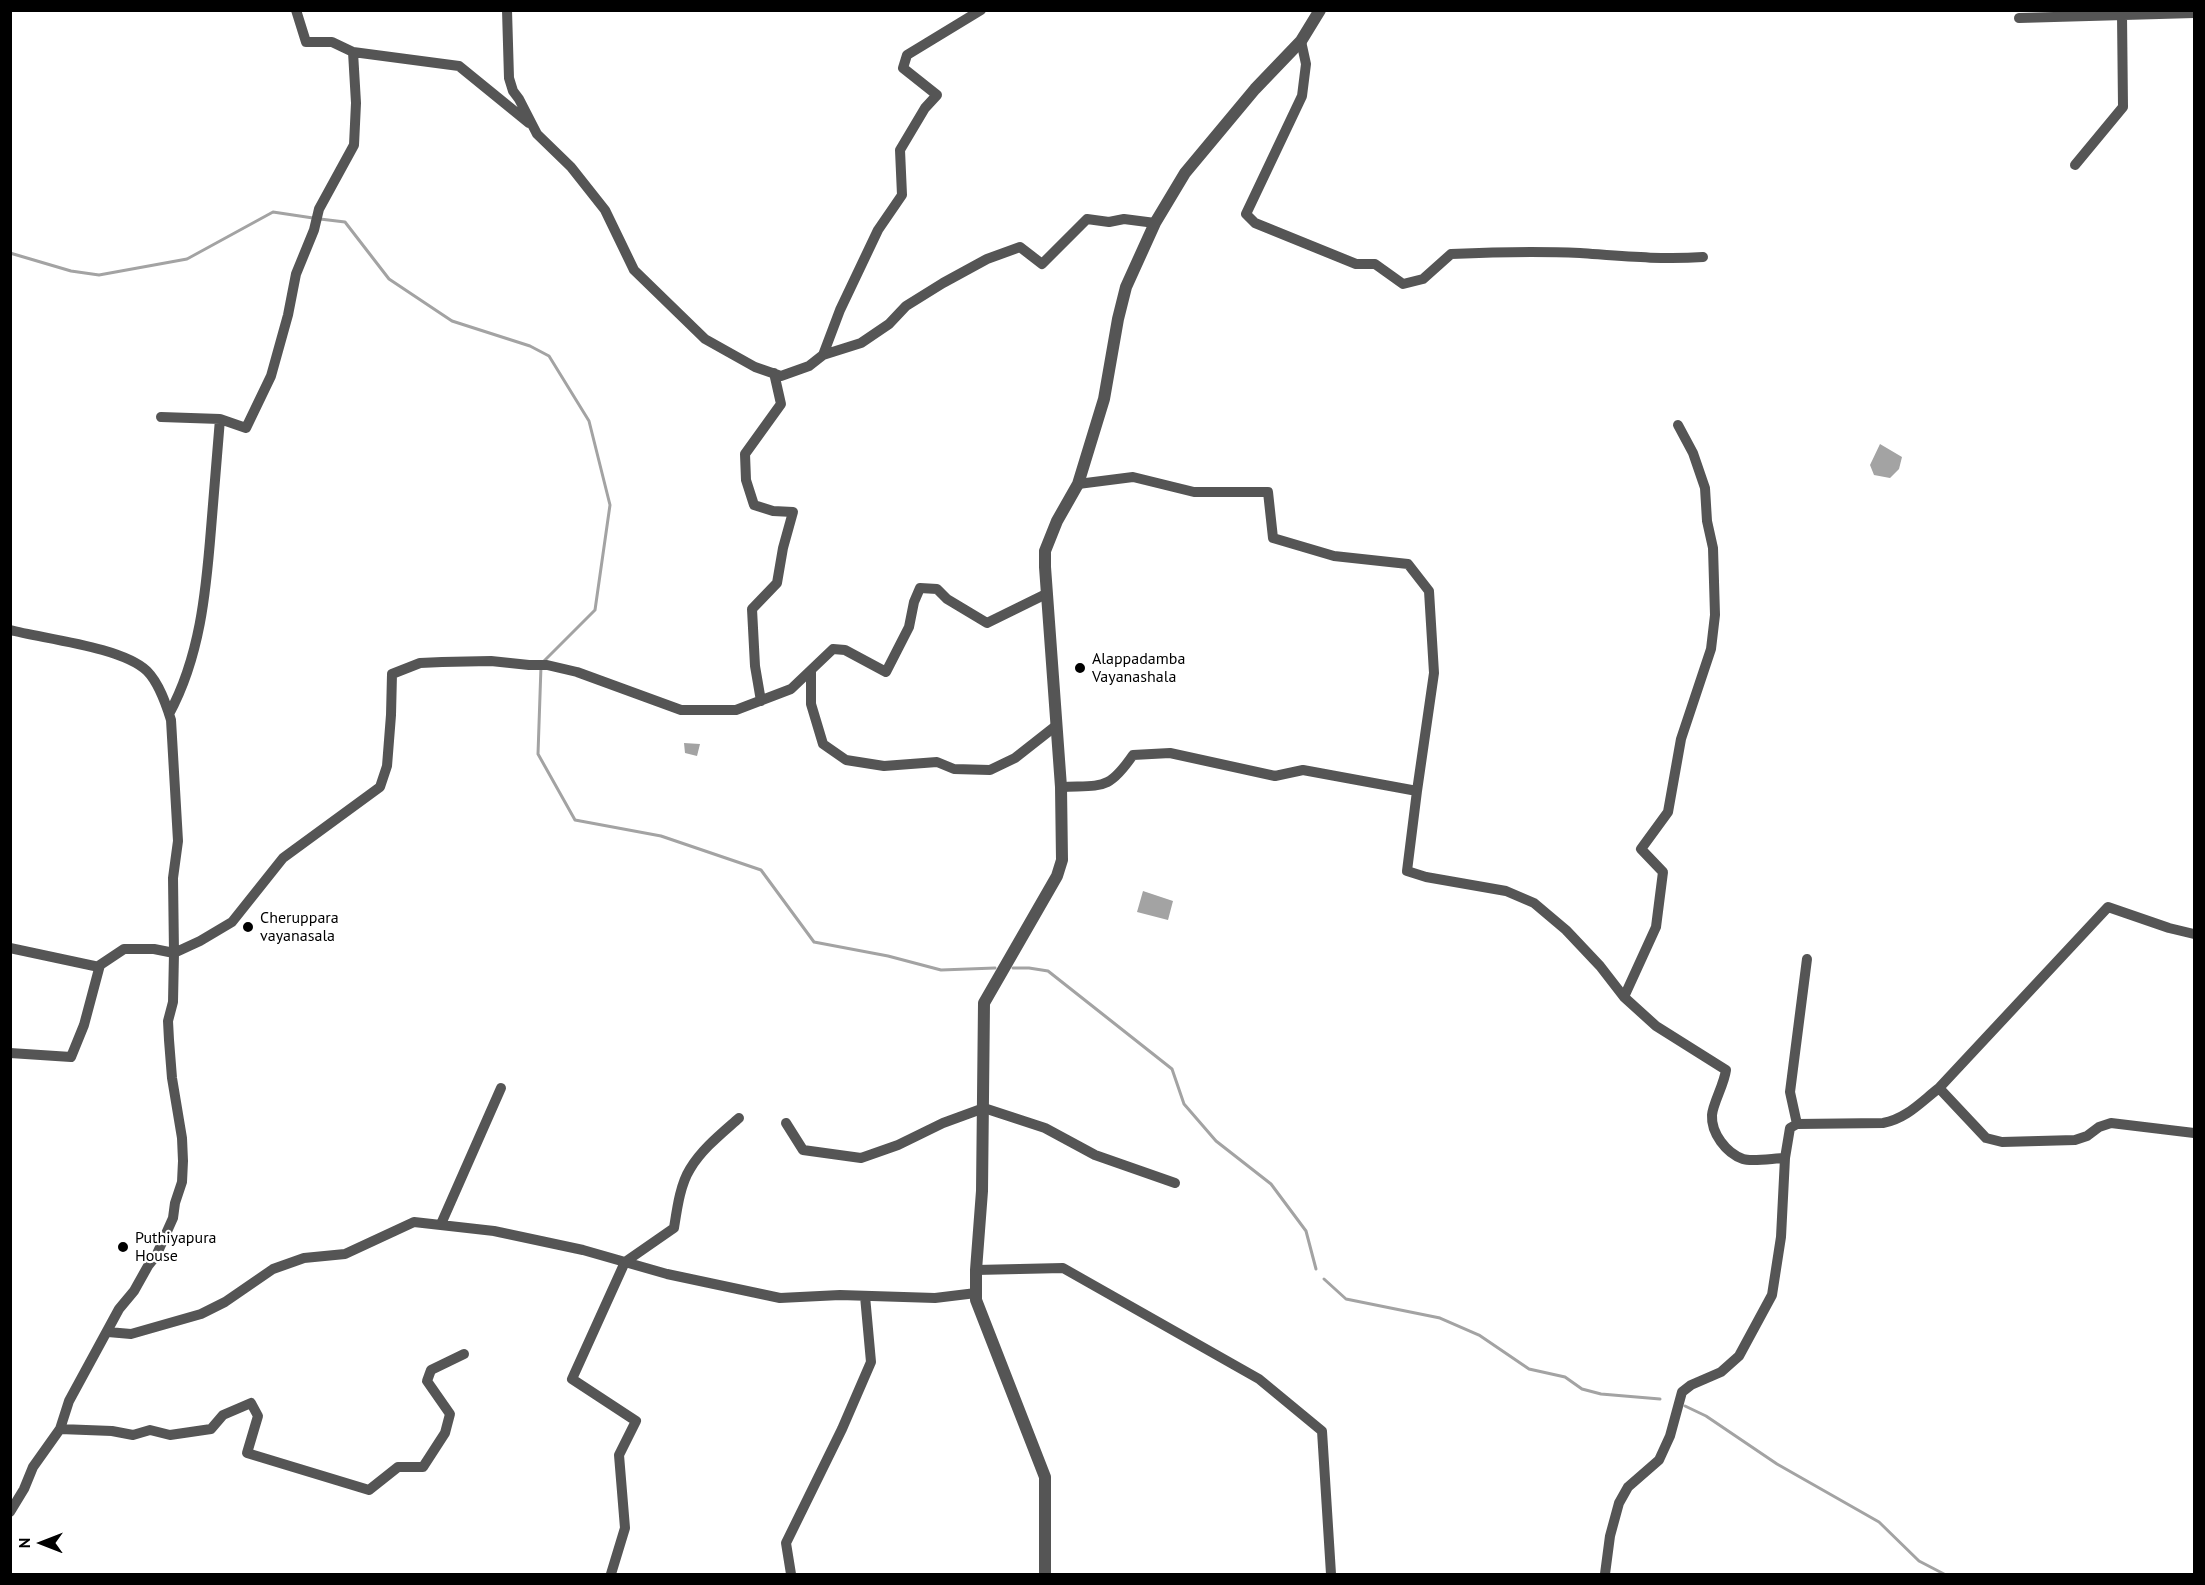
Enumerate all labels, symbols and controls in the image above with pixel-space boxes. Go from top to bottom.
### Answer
place label: Alappadamba Vayanashala [1092,649,1185,687]
marker: Alappadamba Vayanashala [1073,661,1087,675]
place label: Cheruppara vayanasala [260,908,339,946]
marker: Cheruppara vayanasala [241,920,255,934]
place label: Puthiyapura House [135,1228,217,1266]
marker: Puthiyapura House [116,1240,130,1254]
north arrow [12,1513,72,1573]
text: N [14,1538,34,1548]

